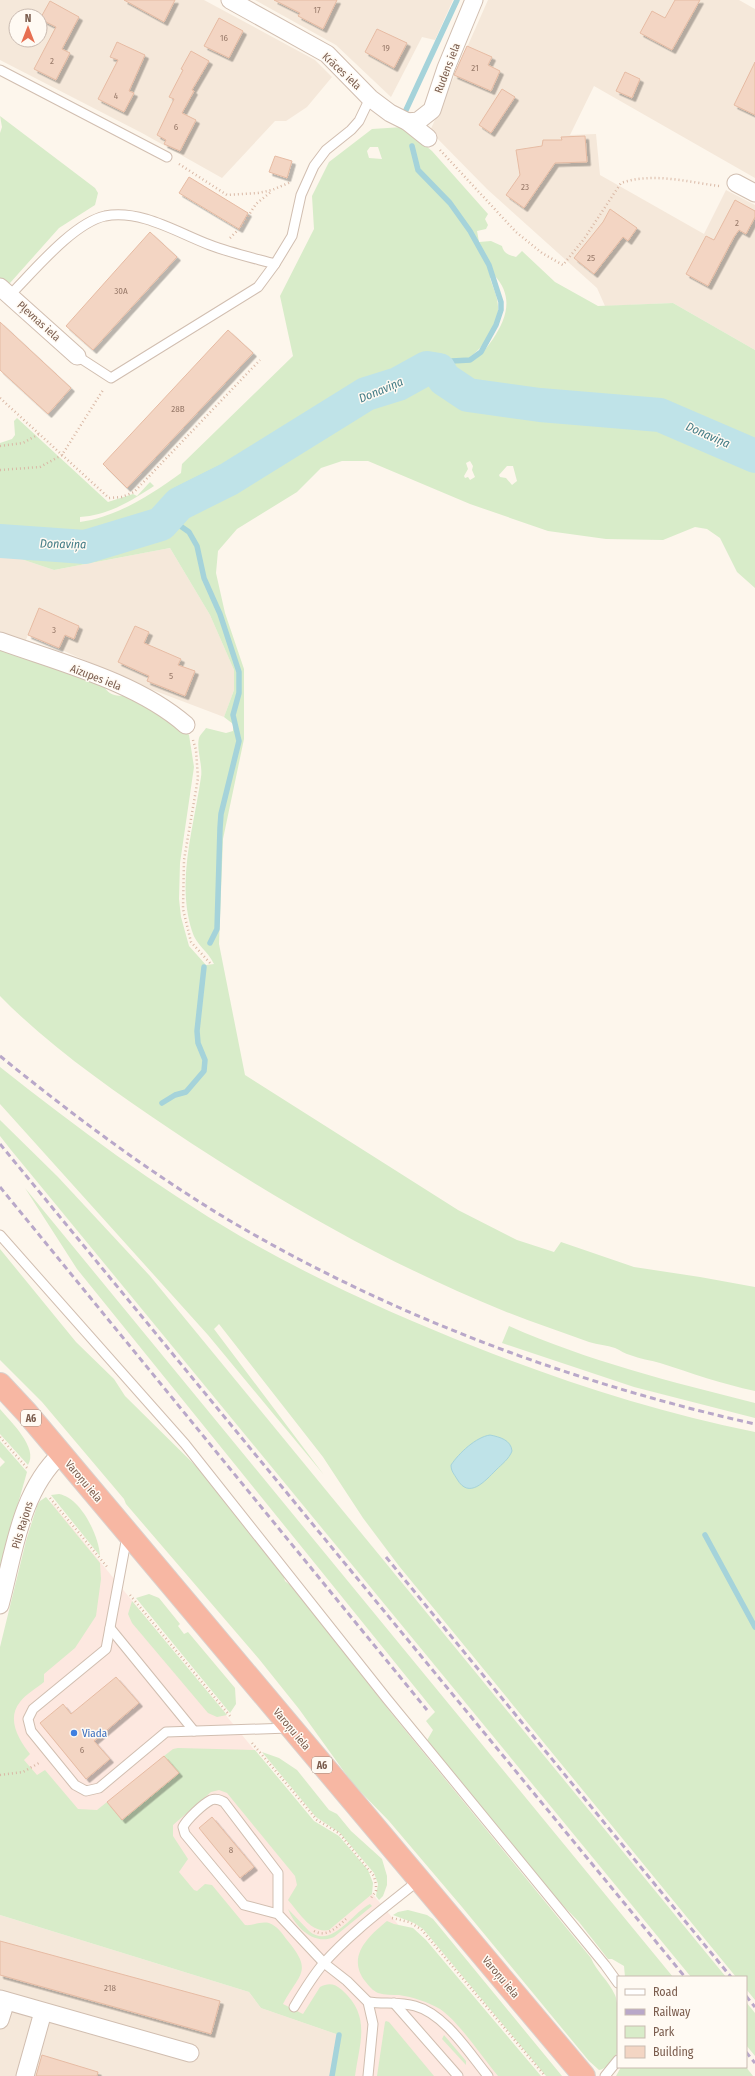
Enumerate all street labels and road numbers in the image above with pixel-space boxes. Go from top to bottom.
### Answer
street label: Rudens iela [432,41,463,95]
street label: Krāces iela [320,50,364,93]
street label: Pļevnas iela [14,299,63,344]
street label: Aizupes iela [68,662,123,693]
road number: A6 [21,1410,41,1426]
street label: Varoņu iela [62,1458,105,1505]
street label: Pils Rajons [9,1500,36,1550]
street label: Varoņu iela [270,1706,313,1753]
road number: A6 [312,1757,332,1773]
street label: Varoņu iela [479,1954,522,2001]

